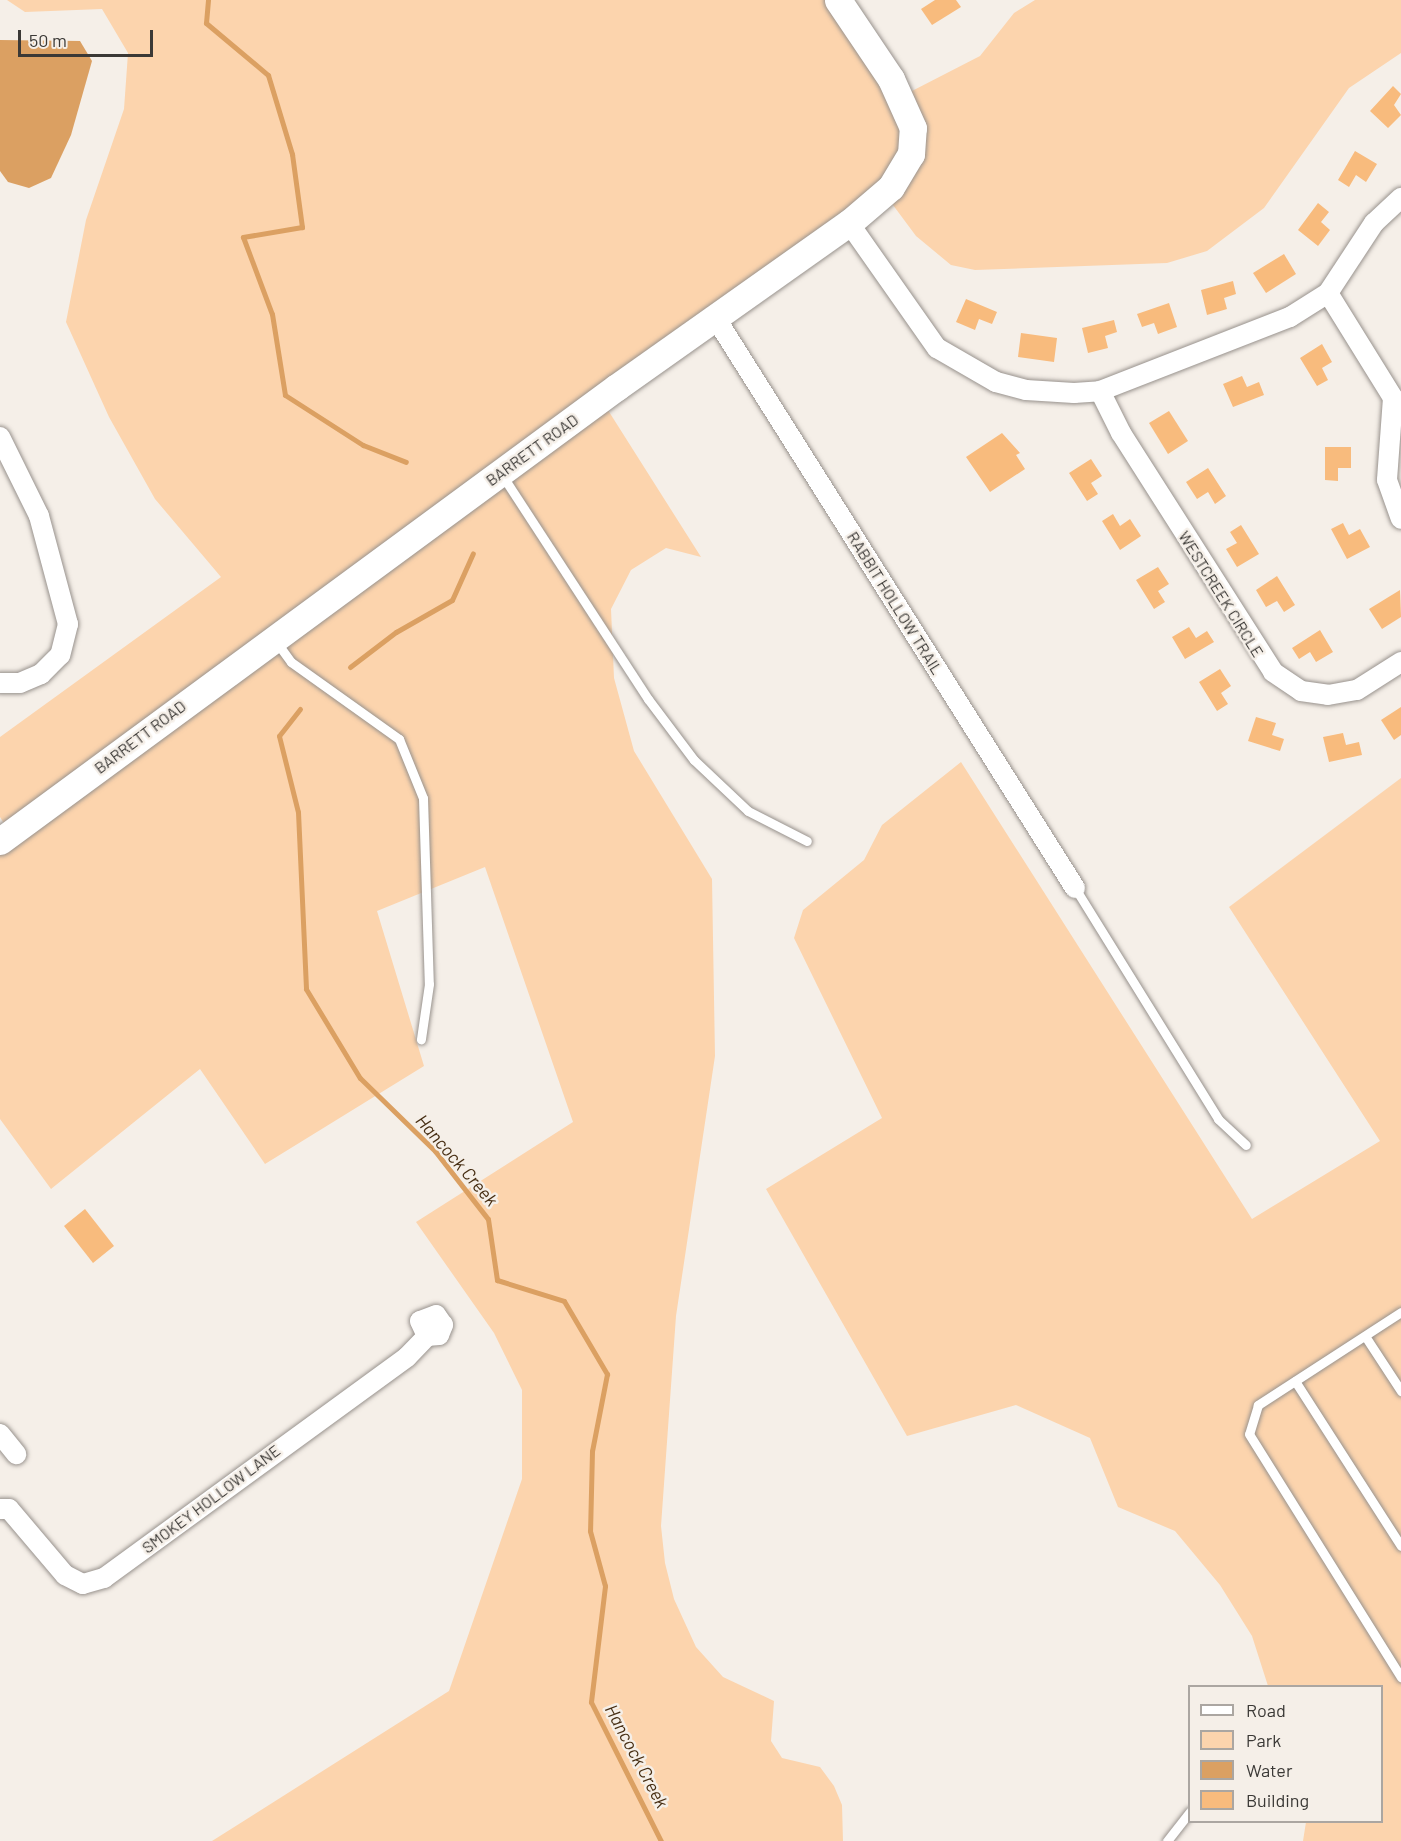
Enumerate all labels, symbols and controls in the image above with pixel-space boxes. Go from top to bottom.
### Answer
scale bar [21,18,156,56]
text: 50 m [29,29,67,51]
street label: BARRETT ROAD [482,410,582,490]
street label: RABBIT HOLLOW TRAIL [843,528,947,678]
street label: WESTCREEK CIRCLE [1174,528,1268,660]
street label: BARRETT ROAD [91,696,189,778]
water label: Hancock Creek [411,1110,503,1210]
street label: SMOKEY HOLLOW LANE [138,1441,284,1557]
legend [1188,1685,1383,1823]
text: Road [1246,1699,1286,1721]
water label: Hancock Creek [601,1700,673,1812]
text: Park [1246,1729,1281,1751]
text: Water [1246,1759,1293,1781]
text: Building [1246,1789,1309,1811]

